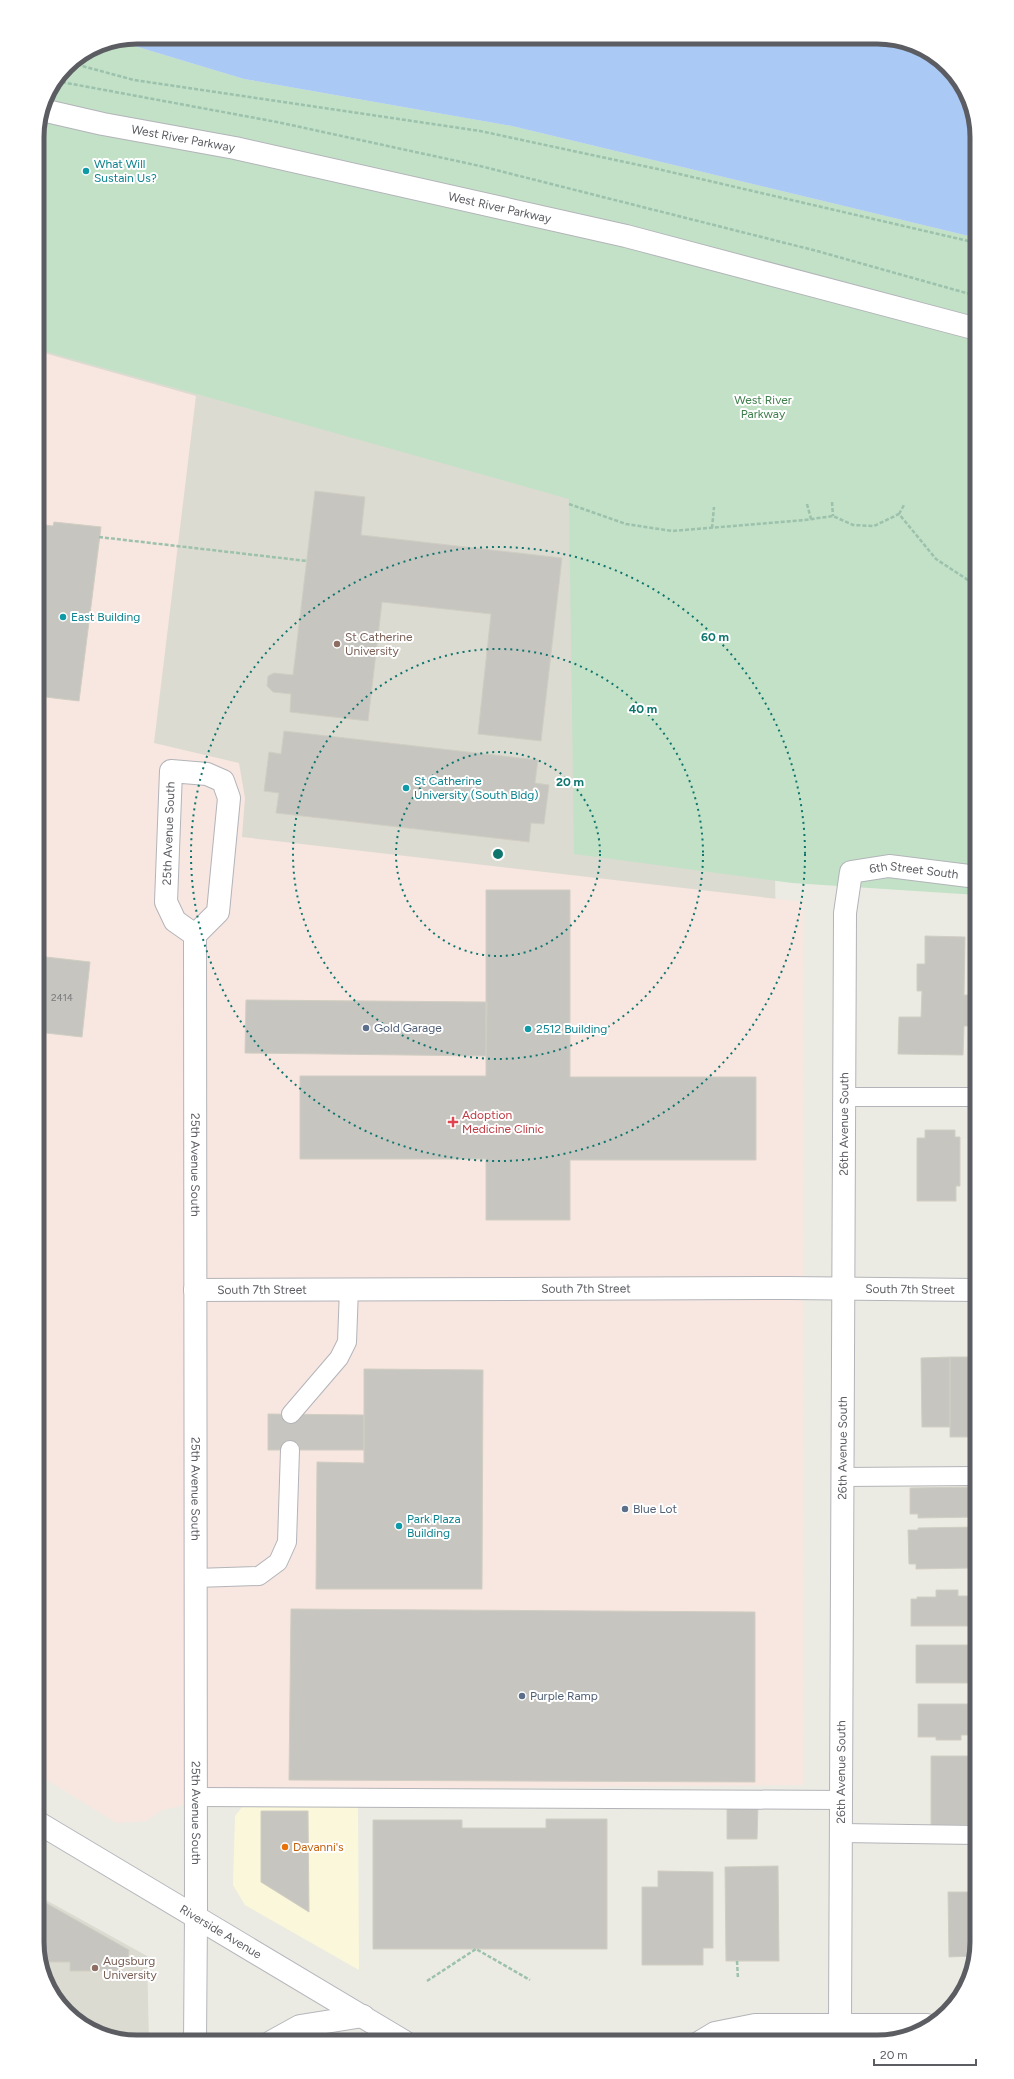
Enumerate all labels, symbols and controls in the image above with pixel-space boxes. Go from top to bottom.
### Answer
street label: West River Parkway [130,122,237,155]
place label: What Will Sustain Us? [94,157,157,185]
marker: What Will Sustain Us? [81,166,91,176]
street label: West River Parkway [447,189,553,226]
park label: West River Parkway [734,393,792,421]
place label: East Building [71,610,140,624]
marker: East Building [58,612,68,622]
place label: St Catherine University [345,630,413,658]
text: 60 m [701,630,729,644]
marker: St Catherine University [332,639,342,649]
text: 40 m [629,702,657,716]
place label: St Catherine University (South Bldg) [414,774,539,802]
text: 20 m [556,775,584,789]
street label: 25th Avenue South [160,781,178,886]
marker: St Catherine University (South Bldg) [401,783,411,793]
centre of rings [491,847,505,861]
street label: 6th Street South [868,859,960,882]
house number: 2414 [51,991,73,1004]
place label: Gold Garage [374,1021,442,1035]
place label: 2512 Building [536,1022,607,1036]
marker: Gold Garage [361,1023,371,1033]
marker: 2512 Building [523,1024,533,1034]
street label: 26th Avenue South [837,1072,851,1176]
place label: Adoption Medicine Clinic [462,1108,545,1136]
street label: 25th Avenue South [188,1113,202,1217]
marker: Adoption Medicine Clinic [447,1116,459,1128]
street label: South 7th Street [541,1282,631,1296]
street label: South 7th Street [865,1282,955,1297]
street label: South 7th Street [217,1283,307,1297]
street label: 26th Avenue South [835,1396,850,1500]
street label: 25th Avenue South [189,1437,203,1541]
place label: Blue Lot [633,1502,677,1516]
marker: Blue Lot [620,1504,630,1514]
place label: Park Plaza Building [407,1512,461,1540]
marker: Park Plaza Building [394,1521,404,1531]
place label: Purple Ramp [530,1689,598,1703]
marker: Purple Ramp [517,1691,527,1701]
street label: 26th Avenue South [834,1720,848,1824]
street label: 25th Avenue South [189,1761,203,1865]
place label: Davanni's [293,1840,344,1854]
marker: Davanni's [280,1842,290,1852]
street label: Riverside Avenue [177,1902,264,1962]
place label: Augsburg University [103,1954,158,1982]
marker: Augsburg University [90,1963,100,1973]
scale bar [874,2041,976,2067]
text: 20 m [880,2048,908,2062]

